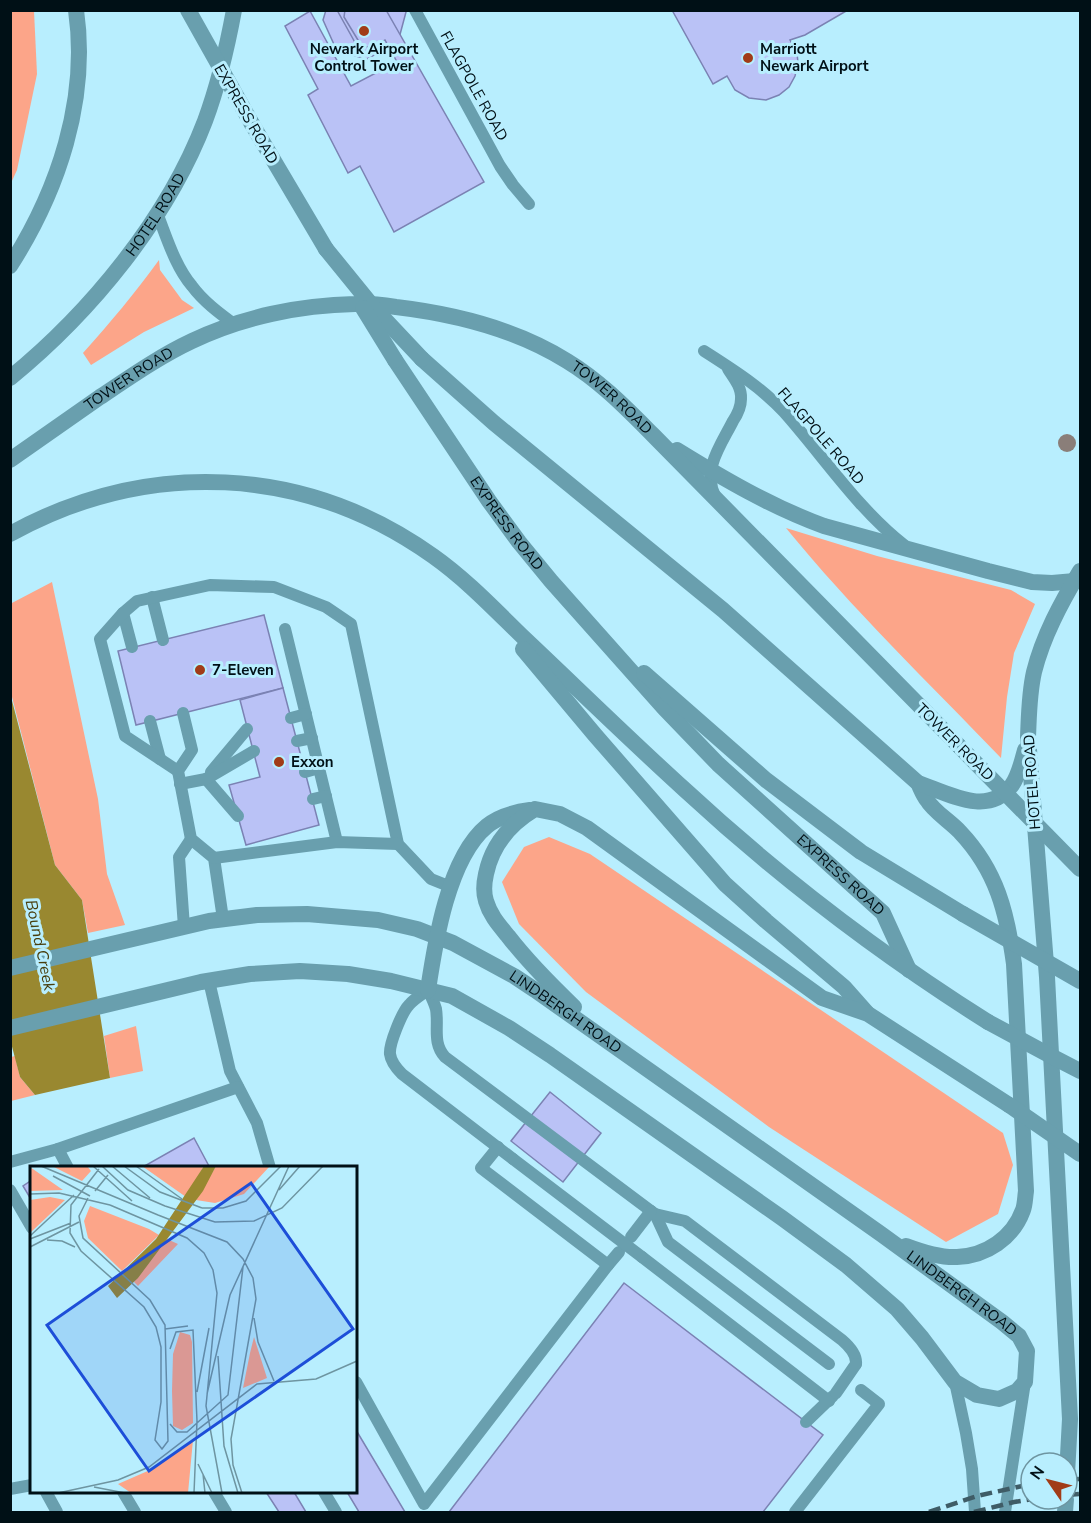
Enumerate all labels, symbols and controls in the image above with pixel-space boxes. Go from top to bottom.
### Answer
marker: Newark Airport Control Tower [357,24,371,38]
street label: FLAGPOLE ROAD [436,27,512,145]
place label: Newark Airport Control Tower [310,39,419,76]
place label: Marriott Newark Airport [760,39,869,76]
marker: Marriott Newark Airport [741,51,755,65]
street label: EXPRESS ROAD [209,60,283,168]
street label: HOTEL ROAD [121,169,190,260]
street label: TOWER ROAD [80,343,177,415]
street label: TOWER ROAD [567,356,657,439]
street label: FLAGPOLE ROAD [773,383,869,489]
street label: EXPRESS ROAD [465,472,548,575]
place label: 7-Eleven [212,660,274,680]
marker: 7-Eleven [193,663,207,677]
street label: TOWER ROAD [912,699,998,785]
street label: HOTEL ROAD [1019,734,1045,830]
place label: Exxon [291,752,334,772]
marker: Exxon [272,755,286,769]
street label: EXPRESS ROAD [792,830,889,920]
water label: Bound Creek [20,898,61,994]
street label: LINDBERGH ROAD [506,966,626,1058]
inset map [30,1166,357,1493]
street label: LINDBERGH ROAD [903,1246,1021,1341]
north arrow [1019,1451,1079,1511]
text: N [1025,1462,1050,1484]

